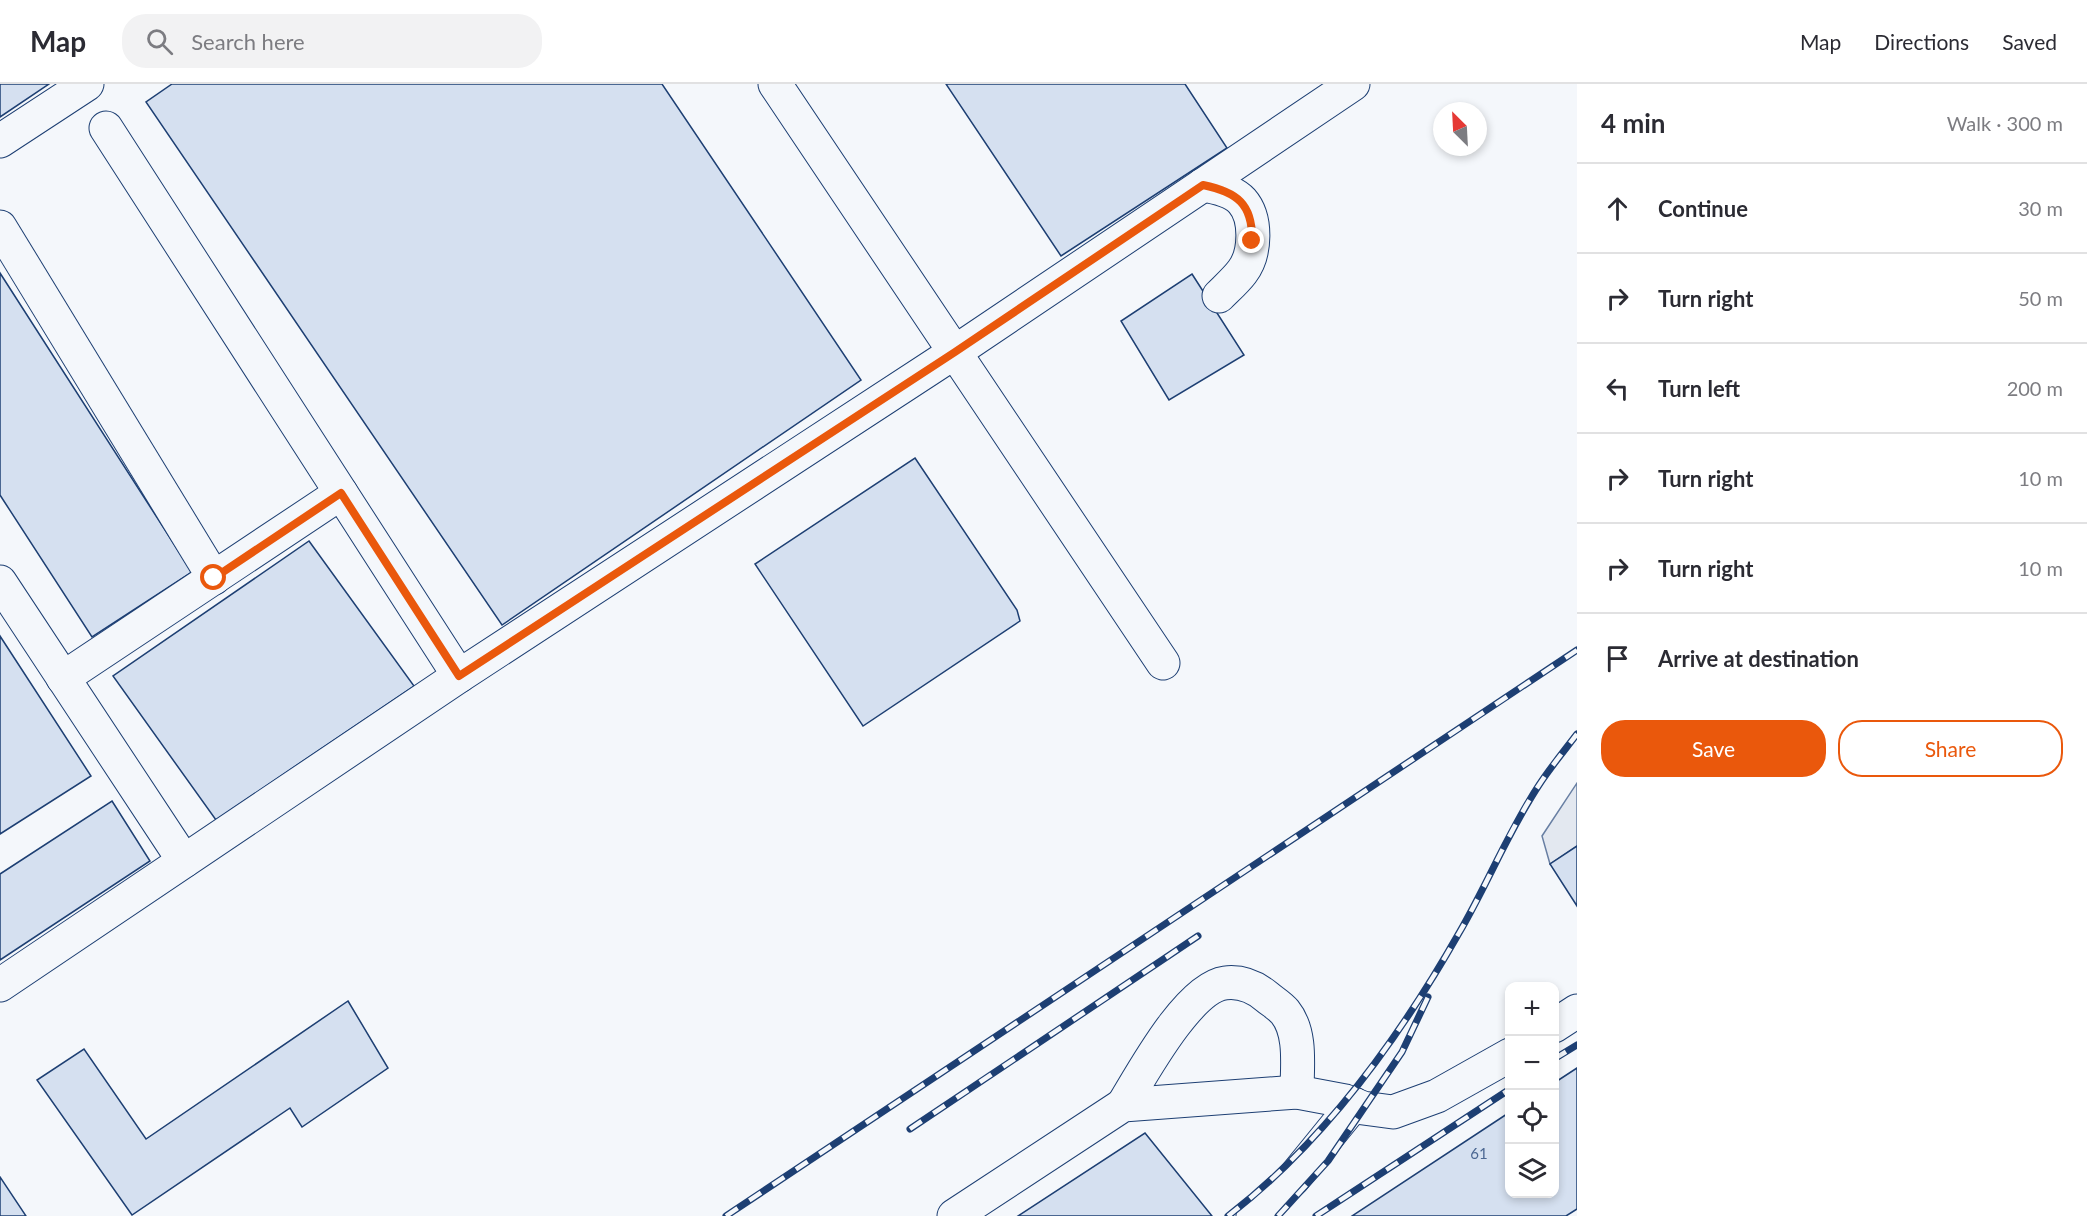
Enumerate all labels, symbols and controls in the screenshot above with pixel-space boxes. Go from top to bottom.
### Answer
search box [122,14,542,68]
text: Map [30,24,86,58]
icon: search [143,25,176,58]
text: Search here [191,28,305,55]
text: Map [1800,29,1841,54]
text: Directions [1874,29,1969,54]
text: Saved [2002,29,2057,54]
north arrow [1433,102,1487,156]
text: 4 min [1601,107,1665,139]
text: Walk · 300 m [1947,111,2063,135]
icon: ahead [1601,192,1634,225]
text: Continue [1658,195,1748,222]
text: 30 m [2018,196,2063,220]
route end [1238,227,1264,253]
icon: right [1601,282,1634,315]
text: Turn right [1658,285,1753,312]
text: 50 m [2018,286,2063,310]
icon: left [1601,372,1634,405]
text: Turn left [1658,375,1740,402]
text: 200 m [2007,376,2063,400]
icon: right [1601,462,1634,495]
text: Turn right [1658,465,1753,492]
text: 10 m [2018,466,2063,490]
icon: right [1601,552,1634,585]
text: Turn right [1658,555,1753,582]
text: 10 m [2018,556,2063,580]
route start [200,564,226,590]
icon: arrive [1601,642,1634,675]
text: Arrive at destination [1658,645,1859,672]
button: Save [1601,720,1826,777]
button: Share [1838,720,2063,777]
map controls [1505,982,1559,1198]
button: + [1505,982,1559,1036]
button: − [1505,1036,1559,1090]
button: locate [1505,1090,1559,1144]
house number: 61 [1470,1144,1488,1162]
button: layers [1505,1144,1559,1198]

